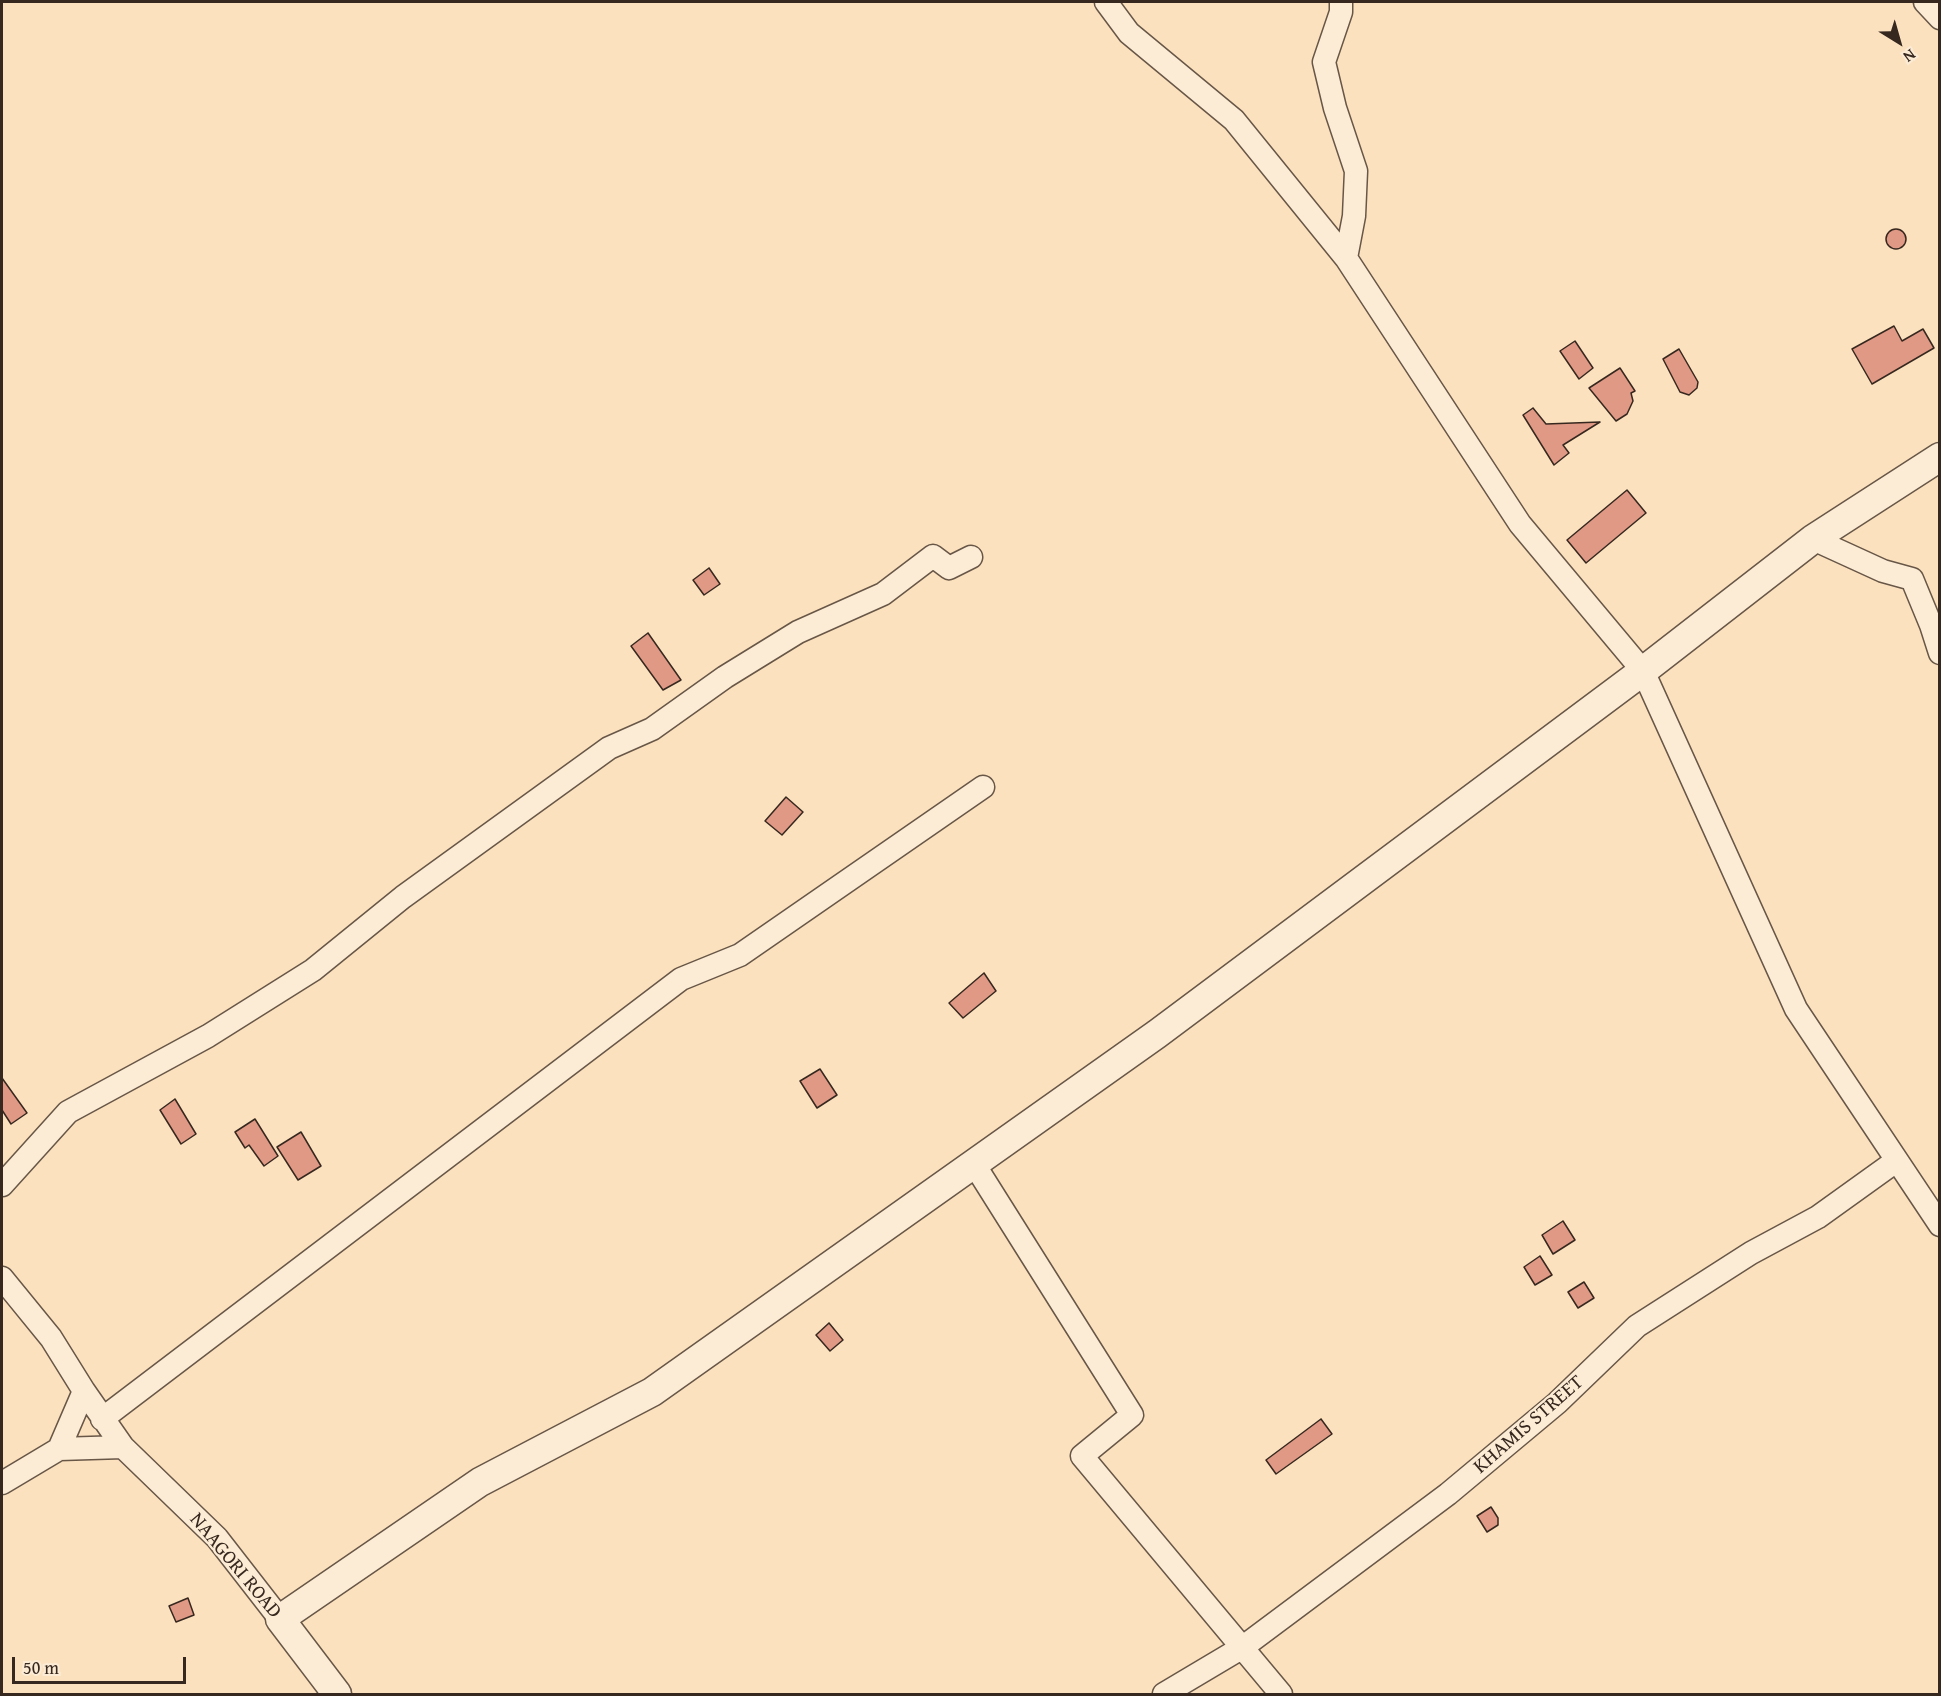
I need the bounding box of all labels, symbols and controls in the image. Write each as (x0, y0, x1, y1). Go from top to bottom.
north arrow (1869, 12, 1929, 72)
text: N (1898, 44, 1921, 69)
street label: KHAMIS STREET (1469, 1371, 1589, 1479)
street label: NAAGORI ROAD (184, 1508, 286, 1624)
scale bar (15, 1645, 189, 1683)
text: 50 m (23, 1654, 59, 1681)

